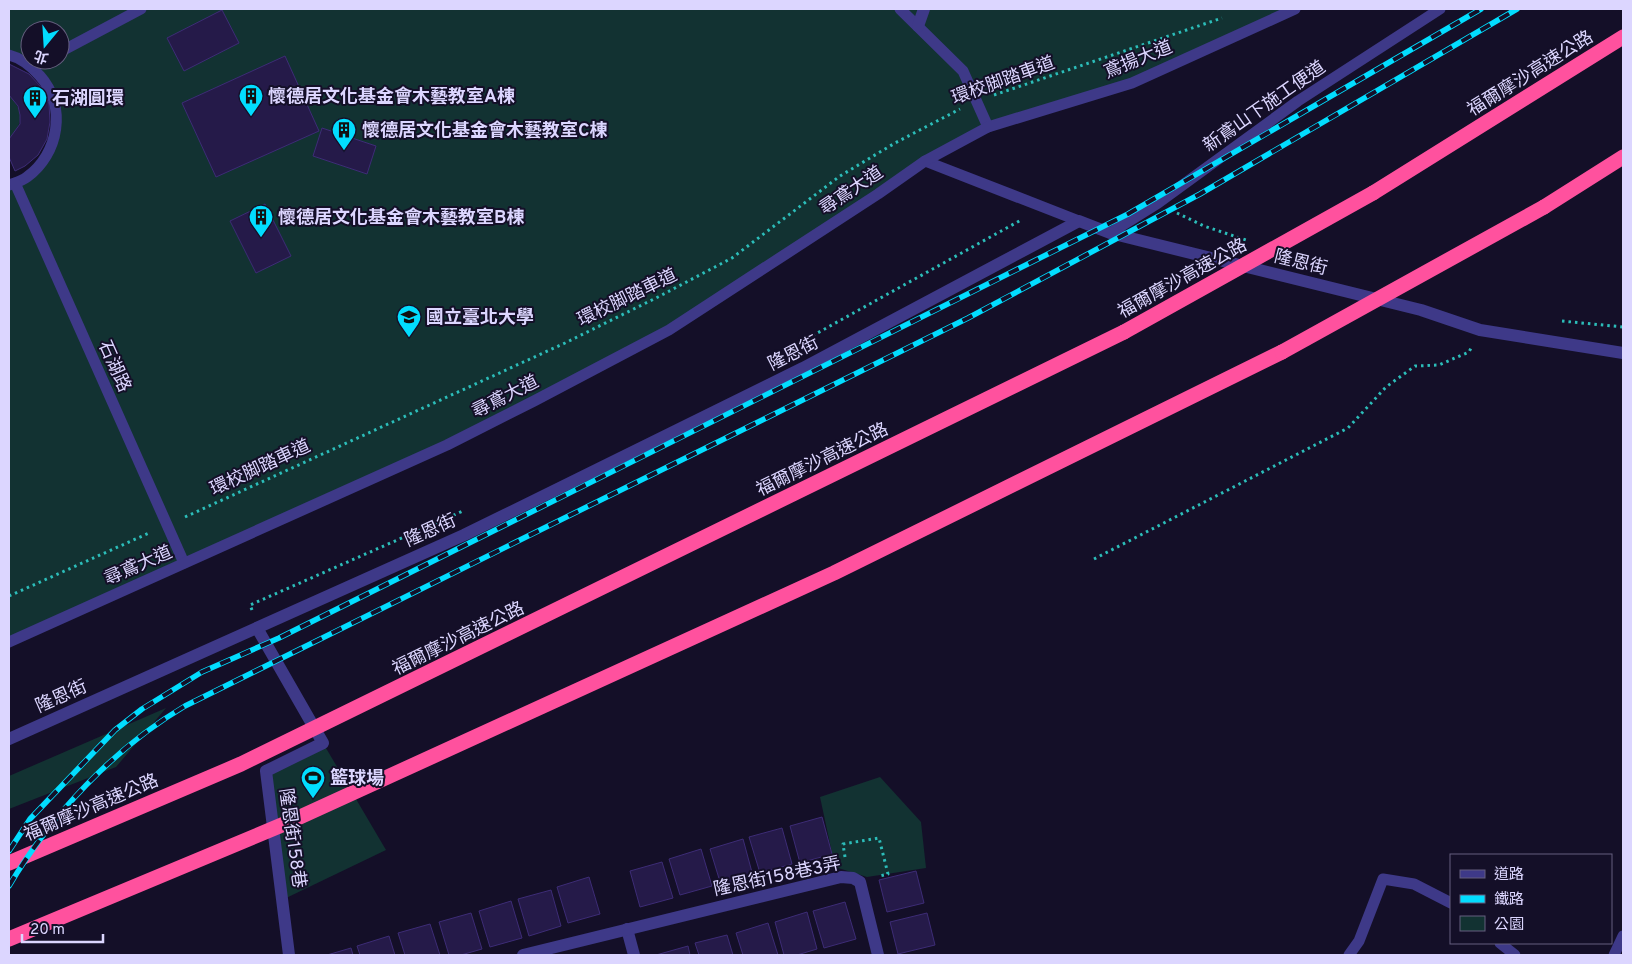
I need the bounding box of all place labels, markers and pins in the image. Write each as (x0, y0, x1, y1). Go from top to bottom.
building icon: 懷德居文化基金會木藝教室A棟 (238, 83, 264, 117)
building icon: 石湖圓環 (22, 85, 48, 119)
place label: 懷德居文化基金會木藝教室A棟 (268, 86, 515, 109)
place label: 石湖圓環 (52, 88, 124, 111)
building icon: 懷德居文化基金會木藝教室C棟 (331, 117, 357, 151)
place label: 懷德居文化基金會木藝教室C棟 (362, 120, 608, 143)
building icon: 懷德居文化基金會木藝教室B棟 (248, 204, 274, 238)
place label: 懷德居文化基金會木藝教室B棟 (278, 207, 524, 230)
school or university icon: 國立臺北大學 (396, 304, 422, 338)
place label: 國立臺北大學 (426, 307, 534, 330)
sports icon: 籃球場 (300, 765, 326, 799)
place label: 籃球場 (330, 767, 384, 791)

